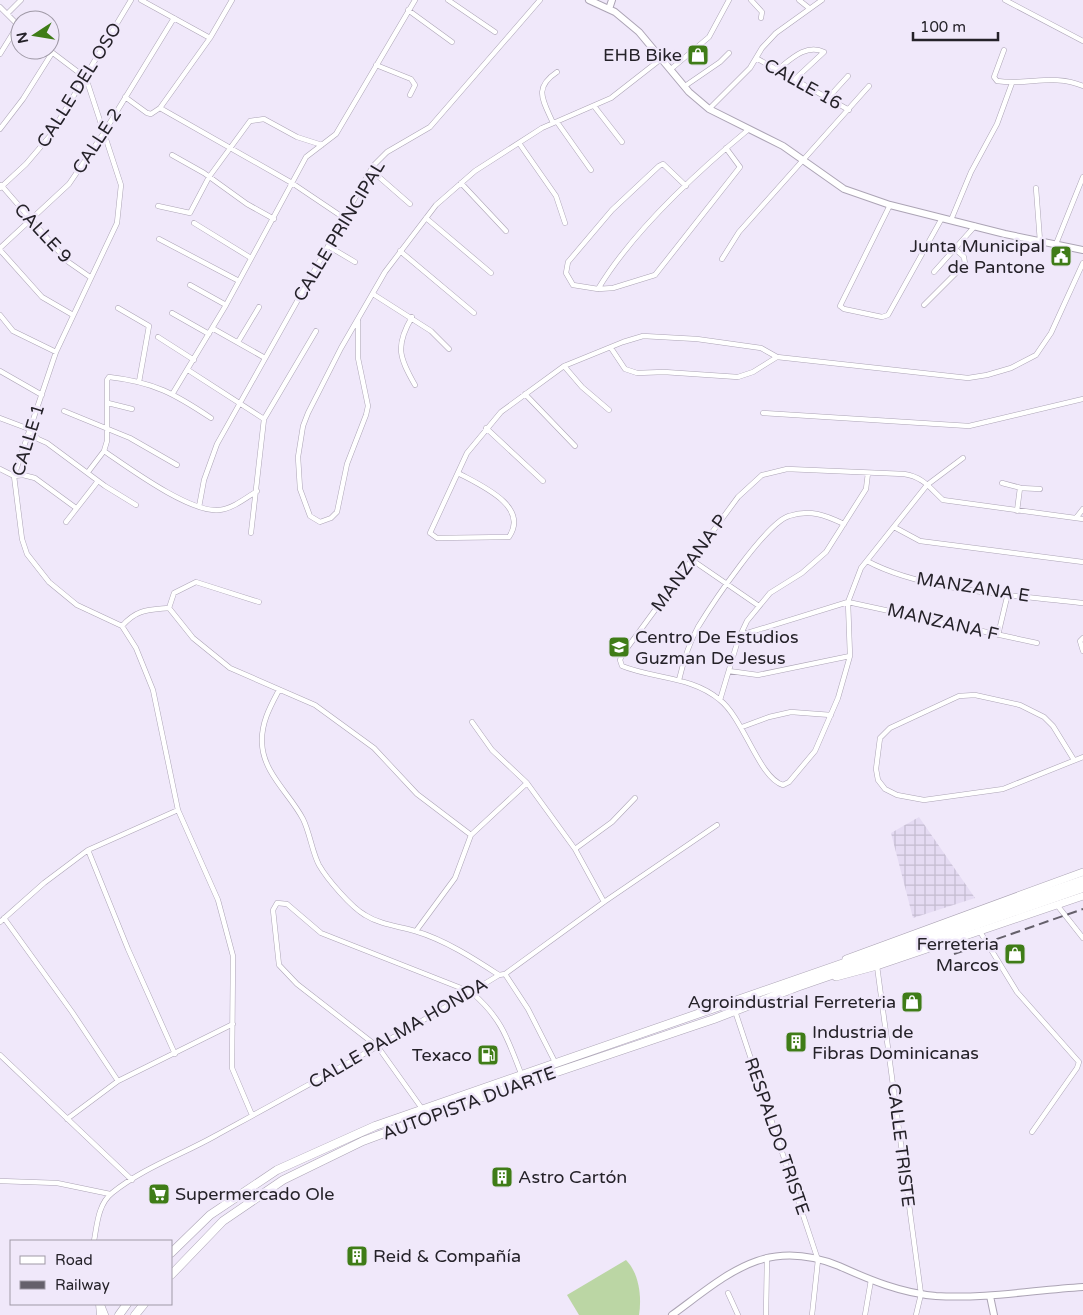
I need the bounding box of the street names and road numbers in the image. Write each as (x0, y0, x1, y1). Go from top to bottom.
street label: CALLE DEL OSO (32, 18, 126, 152)
street label: CALLE 16 (760, 54, 846, 114)
street label: CALLE 2 (68, 104, 126, 178)
street label: CALLE PRINCIPAL (288, 156, 390, 305)
street label: CALLE 9 (10, 198, 76, 268)
street label: CALLE 1 (7, 401, 49, 479)
street label: MANZANA P (646, 510, 732, 616)
street label: MANZANA E (915, 567, 1031, 607)
street label: MANZANA F (885, 598, 1001, 646)
street label: CALLE PALMA HONDA (305, 973, 491, 1093)
street label: RESPALDO TRISTE (740, 1054, 814, 1218)
street label: AUTOPISTA DUARTE (379, 1061, 559, 1145)
street label: CALLE TRISTE (882, 1082, 920, 1208)

